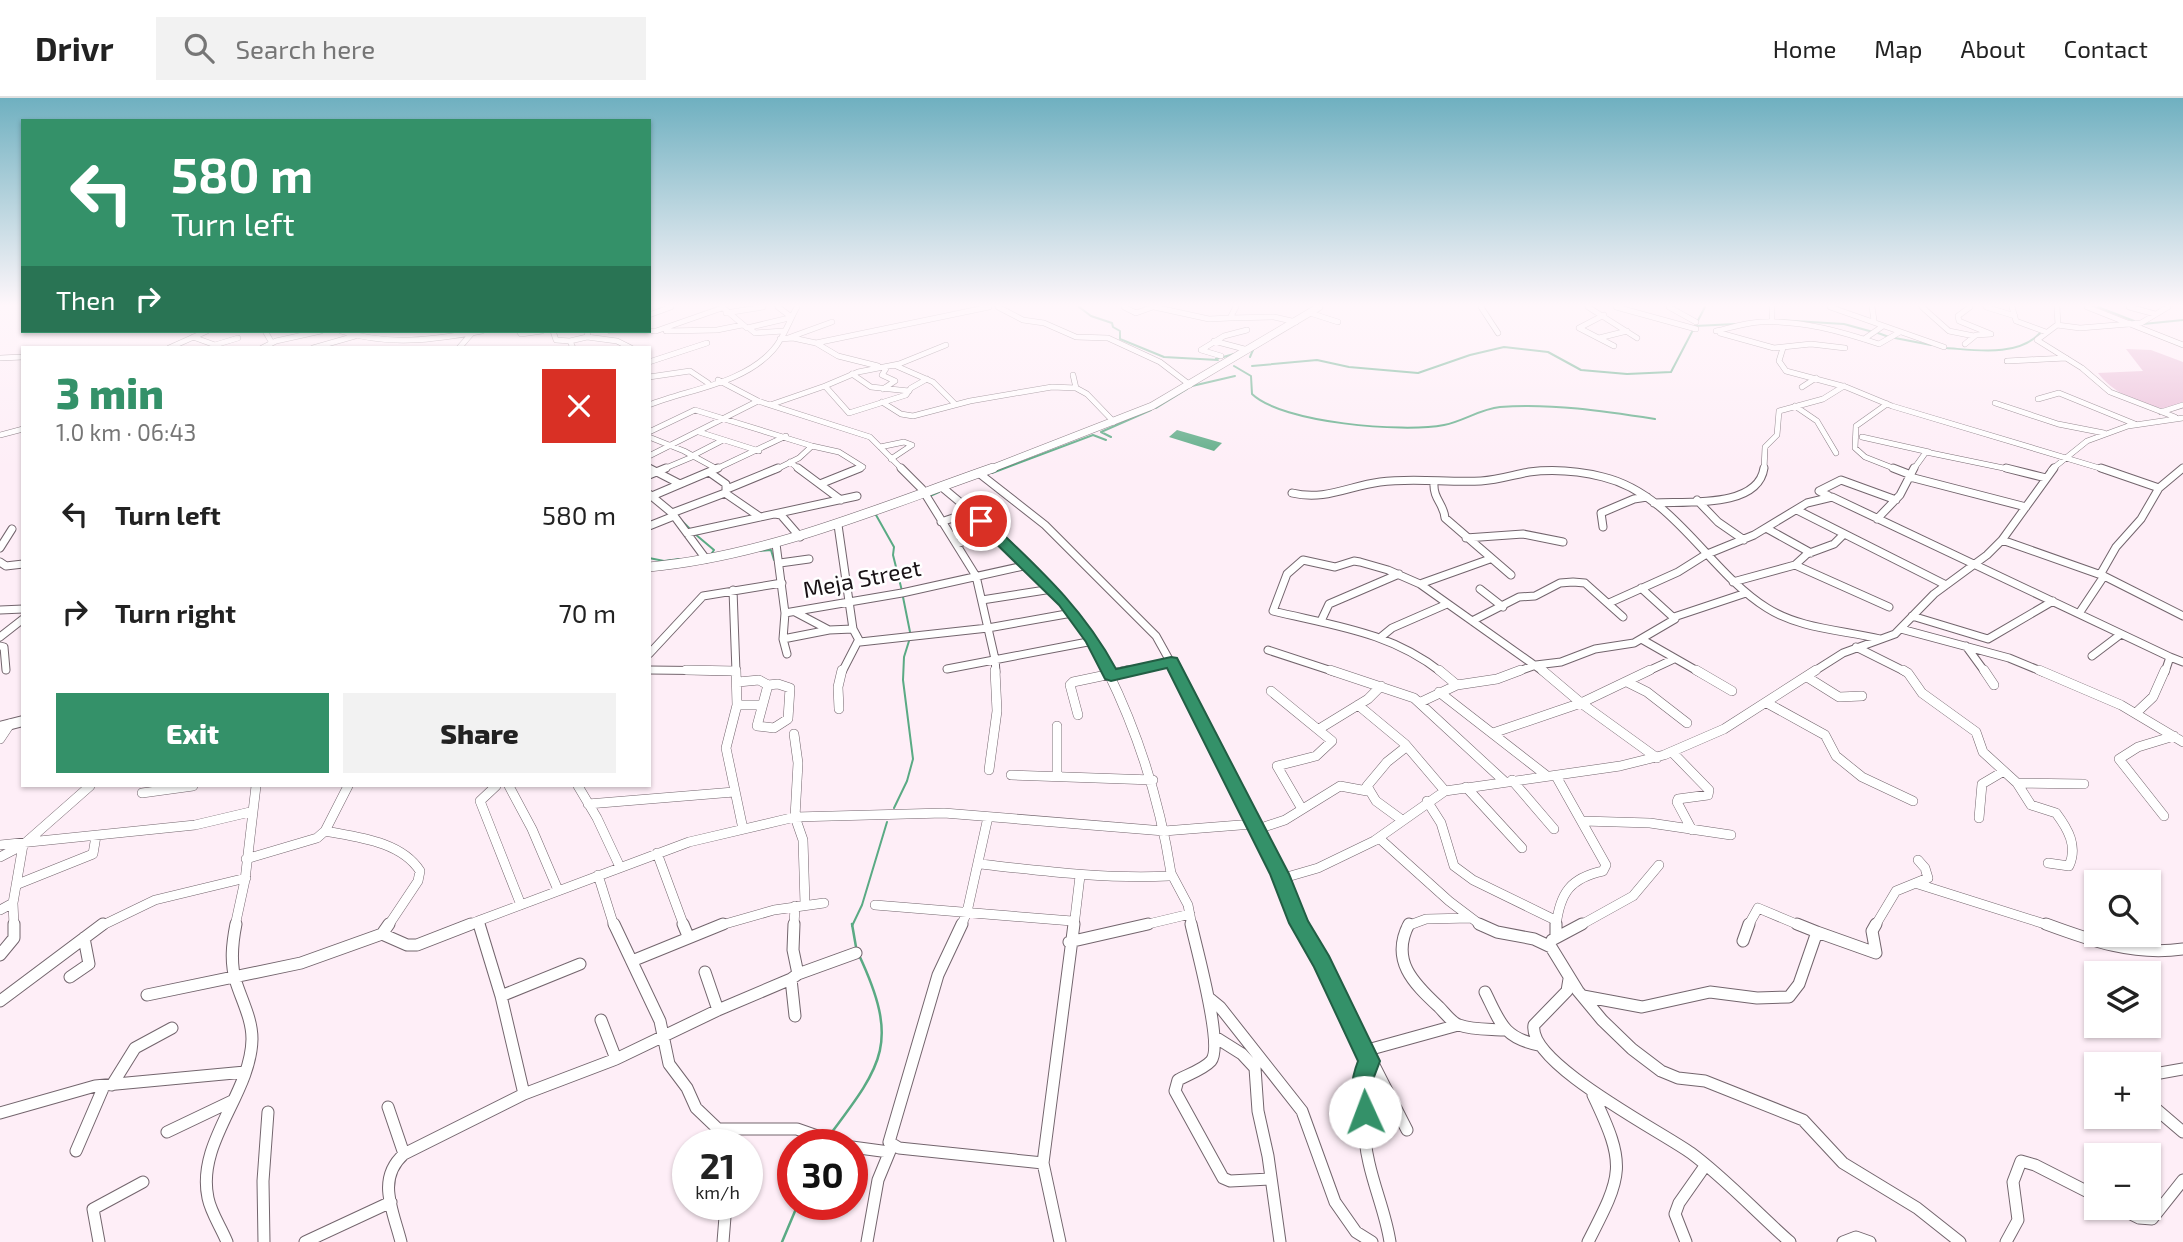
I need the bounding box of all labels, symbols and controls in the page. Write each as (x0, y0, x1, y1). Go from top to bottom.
search box (156, 17, 646, 80)
text: Drivr (35, 28, 114, 68)
icon: search (180, 29, 218, 67)
text: Search here (236, 33, 375, 64)
text: Home (1773, 34, 1836, 63)
text: Map (1874, 34, 1922, 63)
text: About (1960, 34, 2026, 63)
text: Contact (2064, 34, 2148, 63)
text: 580 m (171, 144, 313, 203)
icon: left (56, 147, 147, 238)
text: Turn left (171, 204, 295, 242)
icon: right (129, 280, 167, 318)
text: Then (56, 284, 115, 315)
text: 3 min (56, 367, 164, 417)
button: close (542, 369, 616, 443)
text: 1.0 km · 06:43 (56, 418, 196, 446)
pin (951, 491, 1011, 551)
icon: left (56, 495, 94, 533)
text: Turn left (115, 499, 221, 530)
text: 580 m (542, 499, 616, 530)
icon: arrive (962, 502, 1000, 540)
street label: Meja Street (800, 553, 924, 603)
icon: right (56, 593, 94, 631)
text: Turn right (115, 597, 236, 628)
text: 70 m (558, 597, 616, 628)
button: Exit (56, 693, 329, 773)
button: Share (343, 693, 616, 773)
map controls (2084, 870, 2161, 1220)
button: search (2084, 870, 2161, 947)
button: layers (2084, 961, 2161, 1038)
button: + (2084, 1052, 2161, 1129)
position arrow (1328, 1075, 1402, 1149)
speed limit sign: 30 (777, 1129, 868, 1220)
button: − (2084, 1143, 2161, 1220)
text: 21 (700, 1144, 735, 1186)
text: km/h (695, 1181, 740, 1203)

